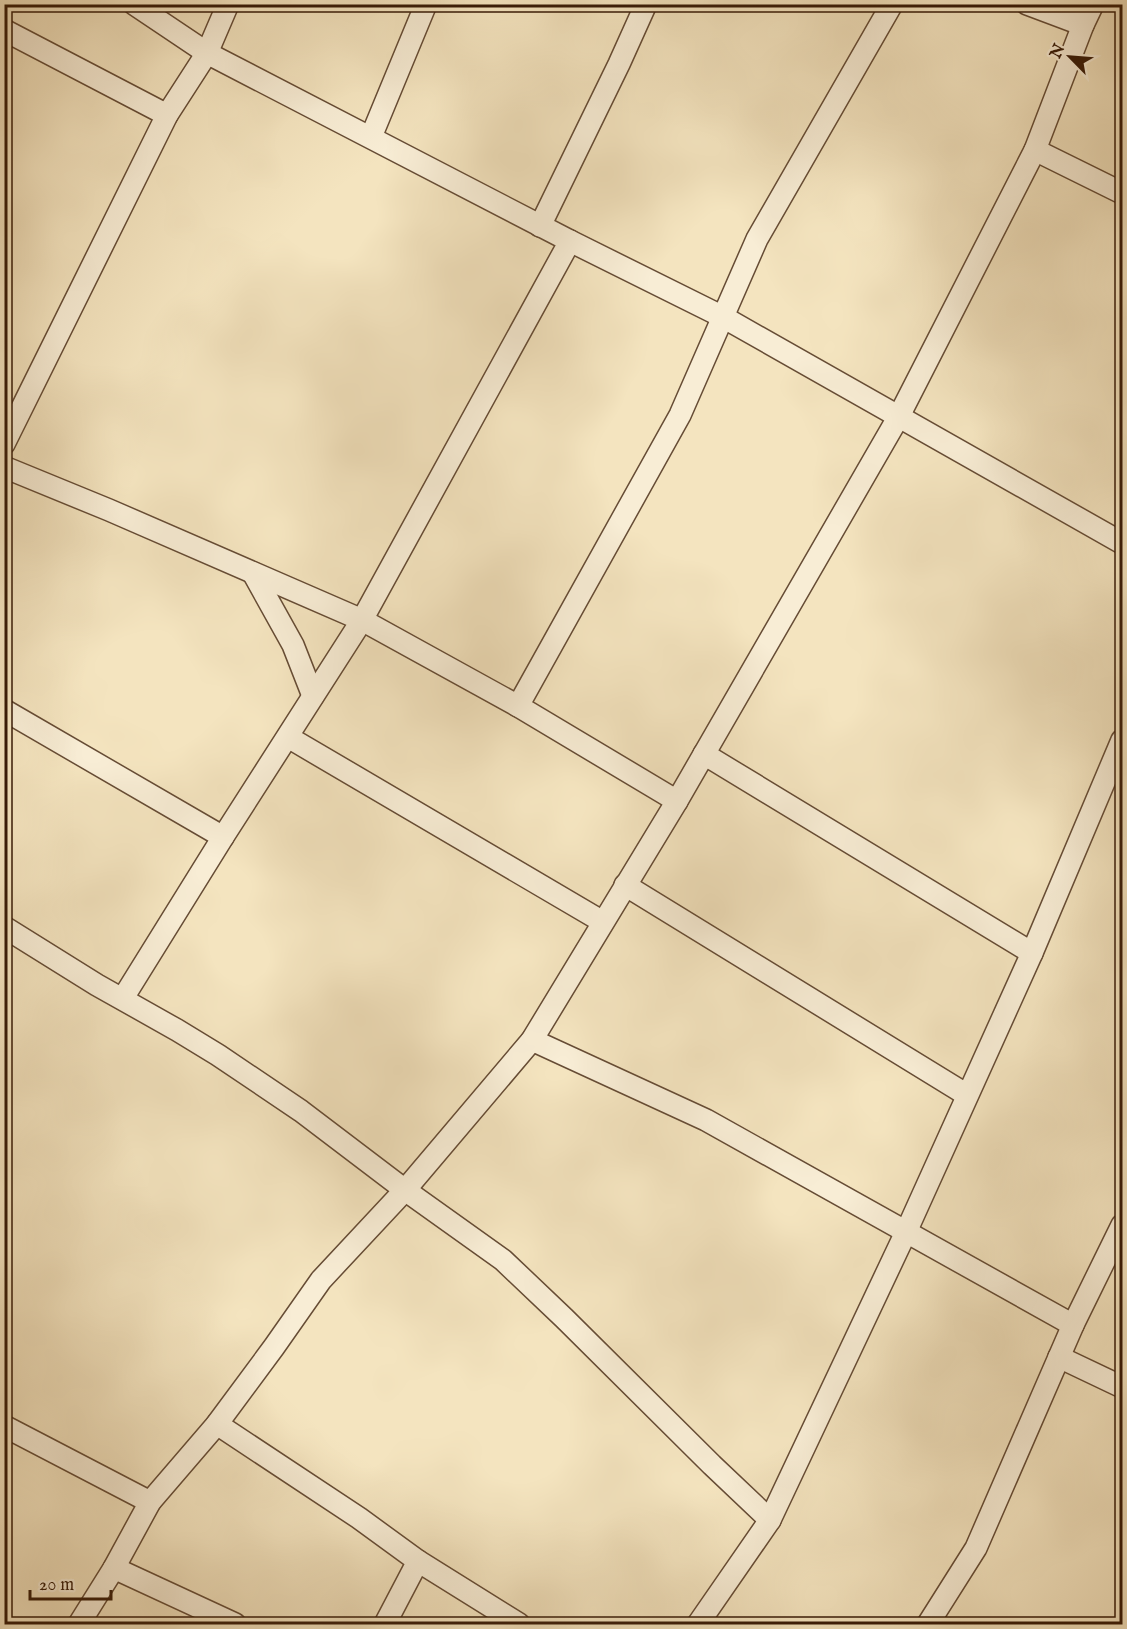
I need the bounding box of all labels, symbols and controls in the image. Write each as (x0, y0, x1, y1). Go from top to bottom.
north arrow (1040, 27, 1100, 87)
text: N (1046, 41, 1070, 63)
scale bar (30, 1563, 111, 1601)
text: 20 m (39, 1574, 74, 1597)

